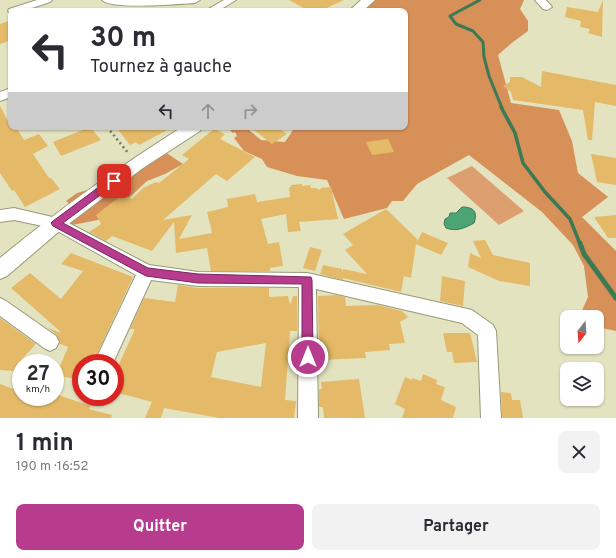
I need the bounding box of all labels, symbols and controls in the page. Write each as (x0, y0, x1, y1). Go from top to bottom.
text: 30 m (90, 21, 156, 57)
icon: left (24, 24, 76, 76)
text: Tournez à gauche (90, 56, 232, 79)
icon: left (155, 100, 177, 122)
icon: ahead (197, 100, 219, 122)
icon: right (239, 100, 261, 122)
pin (97, 164, 131, 198)
icon: arrive (103, 170, 125, 192)
north arrow (560, 310, 604, 354)
map controls (560, 310, 604, 406)
position arrow (287, 336, 329, 378)
speed limit sign: 30 (72, 354, 124, 406)
text: 27 (27, 362, 49, 388)
button: layers (560, 362, 604, 406)
text: km/h (26, 383, 50, 396)
text: 1 min (16, 429, 74, 459)
button: close (558, 431, 600, 473)
text: 190 m · 16:52 (16, 459, 89, 475)
button: Quitter (16, 504, 304, 550)
button: Partager (312, 504, 600, 550)

